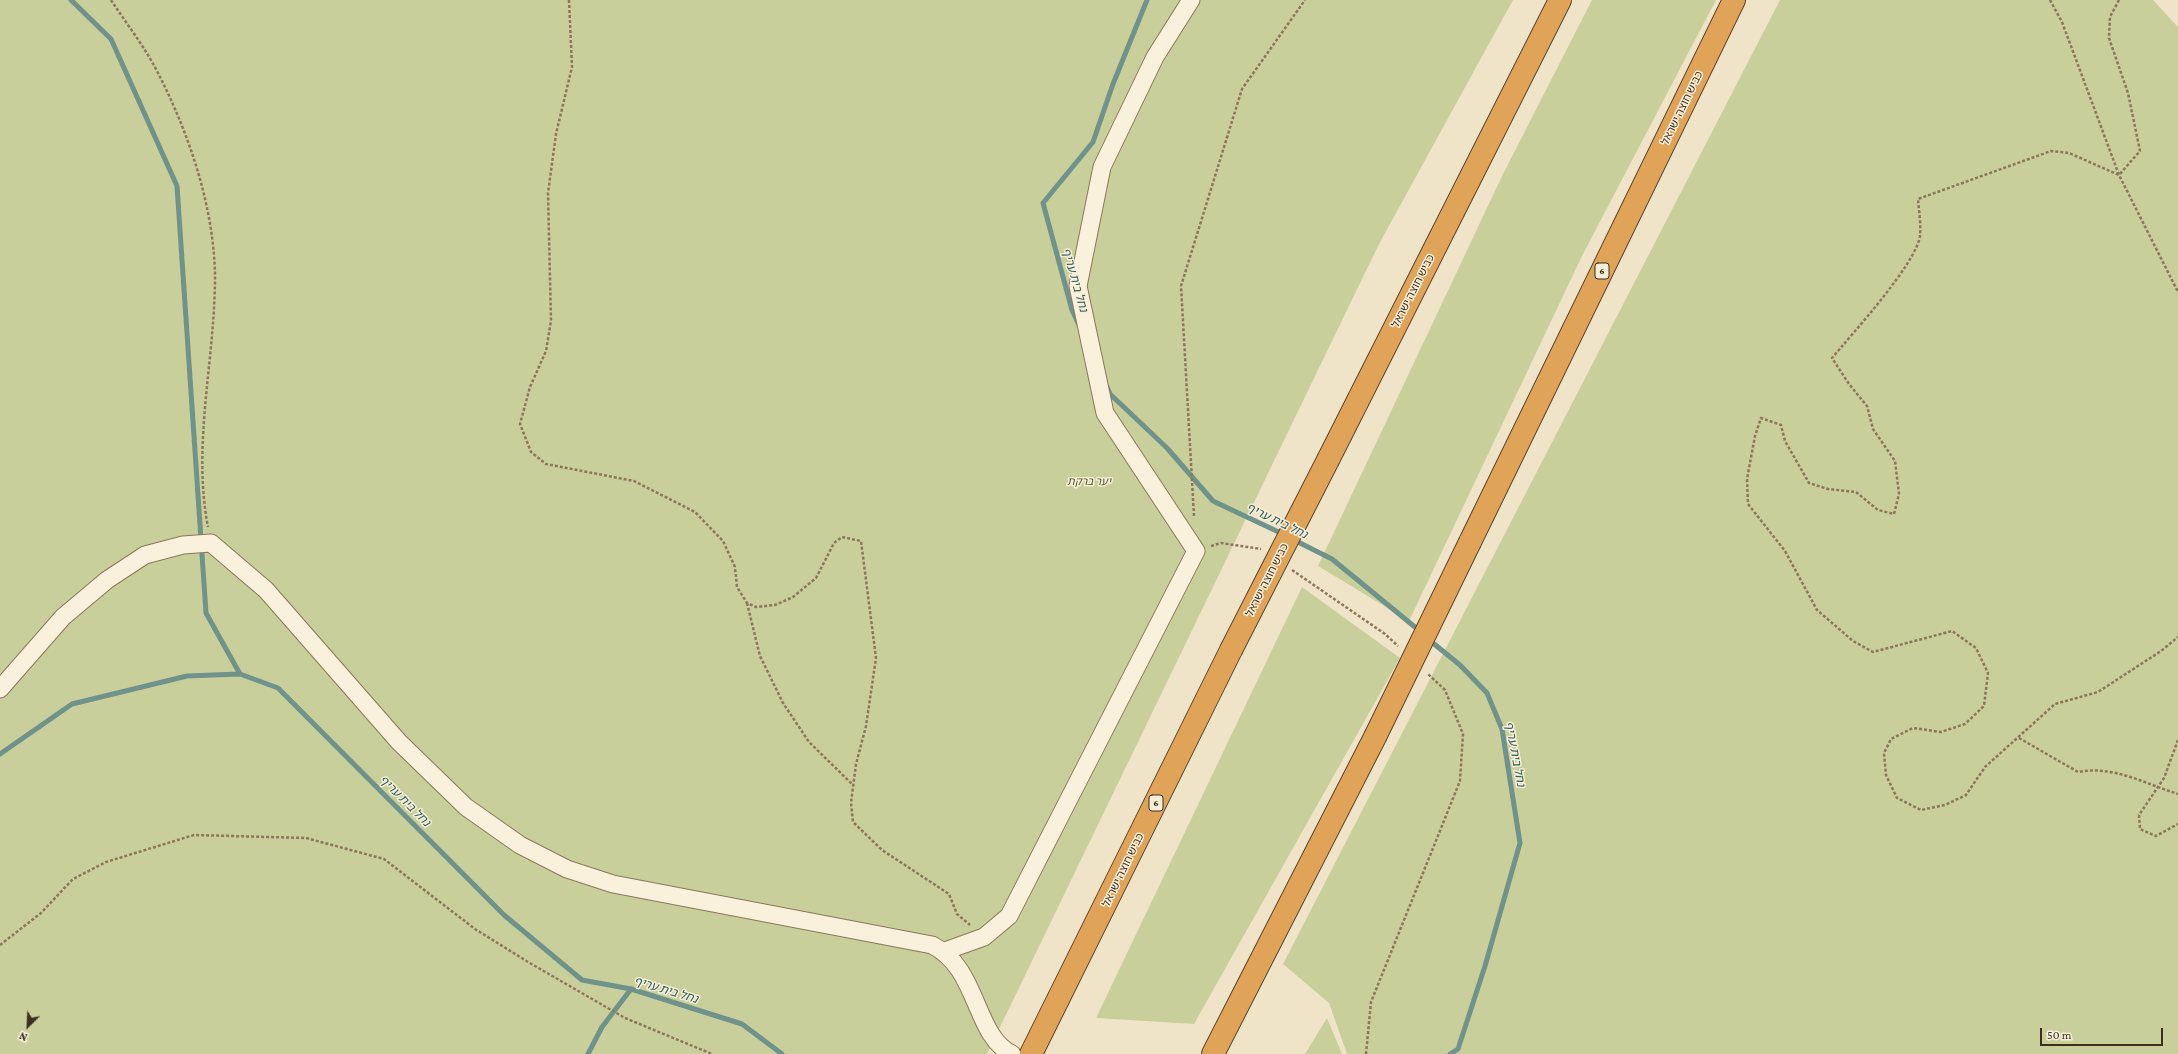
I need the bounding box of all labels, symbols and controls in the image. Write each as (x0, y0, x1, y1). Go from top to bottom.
street label: כביש חוצה ישראל (1658, 69, 1706, 147)
water label: נחל בית עריף (1059, 246, 1091, 314)
street label: כביש חוצה ישראל (1389, 252, 1437, 330)
road number: 6 (1595, 263, 1609, 279)
park label: יער ברקת (1067, 475, 1111, 489)
water label: נחל בית עריף (1244, 500, 1310, 542)
street label: כביש חוצה ישראל (1243, 541, 1291, 619)
water label: נחל בית עריף (1502, 720, 1528, 788)
water label: נחל בית עריף (377, 773, 433, 829)
road number: 6 (1149, 795, 1163, 811)
street label: כביש חוצה ישראל (1099, 831, 1147, 909)
water label: נחל בית עריף (632, 973, 700, 1007)
north arrow (8, 1006, 48, 1046)
scale bar (2042, 1020, 2165, 1046)
text: 50 m (2047, 1028, 2071, 1042)
text: N (17, 1030, 29, 1044)

